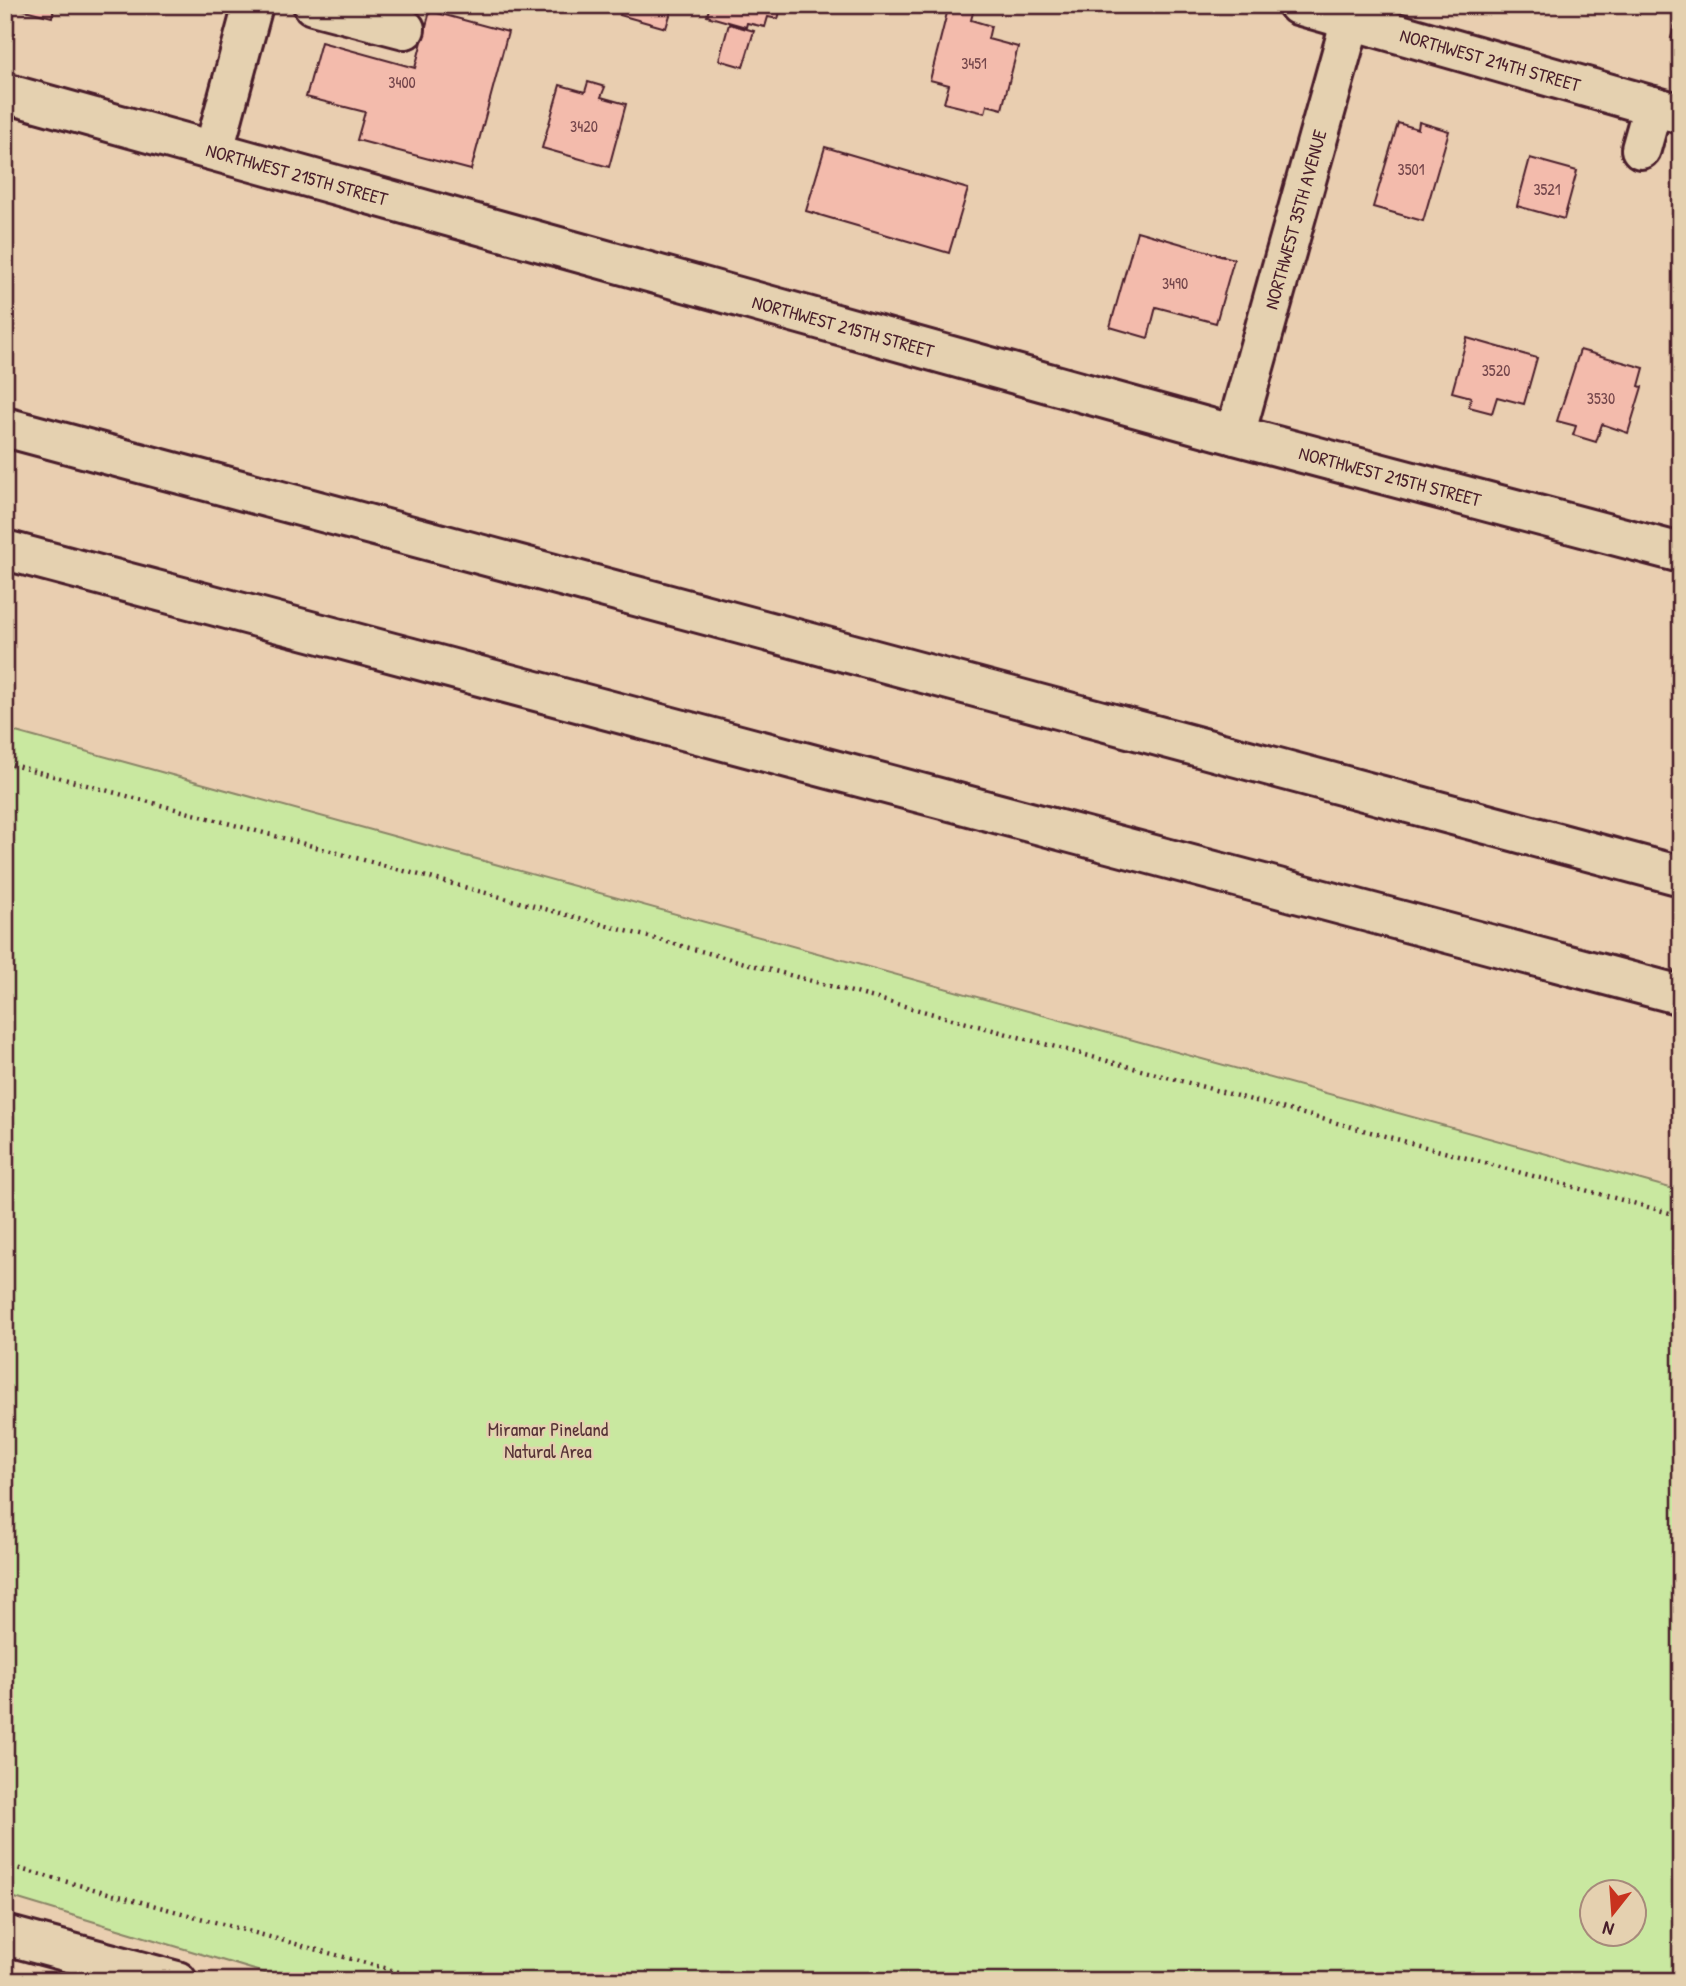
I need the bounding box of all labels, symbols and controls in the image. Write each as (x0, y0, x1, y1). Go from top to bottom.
street label: NORTHWEST 214TH STREET (1397, 22, 1585, 98)
house number: 3451 (961, 52, 987, 74)
house number: 3400 (388, 71, 416, 93)
house number: 3420 (570, 115, 598, 137)
street label: NORTHWEST 35TH AVENUE (1258, 126, 1333, 312)
street label: NORTHWEST 215TH STREET (203, 137, 392, 212)
house number: 3501 (1398, 158, 1425, 180)
house number: 3521 (1533, 178, 1561, 200)
house number: 3490 (1162, 272, 1188, 294)
street label: NORTHWEST 215TH STREET (749, 288, 938, 364)
house number: 3520 (1482, 359, 1510, 381)
house number: 3530 (1587, 387, 1615, 409)
street label: NORTHWEST 215TH STREET (1296, 439, 1485, 513)
park label: Miramar Pineland Natural Area (488, 1416, 609, 1464)
north arrow (1578, 1878, 1648, 1948)
text: N (1599, 1915, 1617, 1943)

